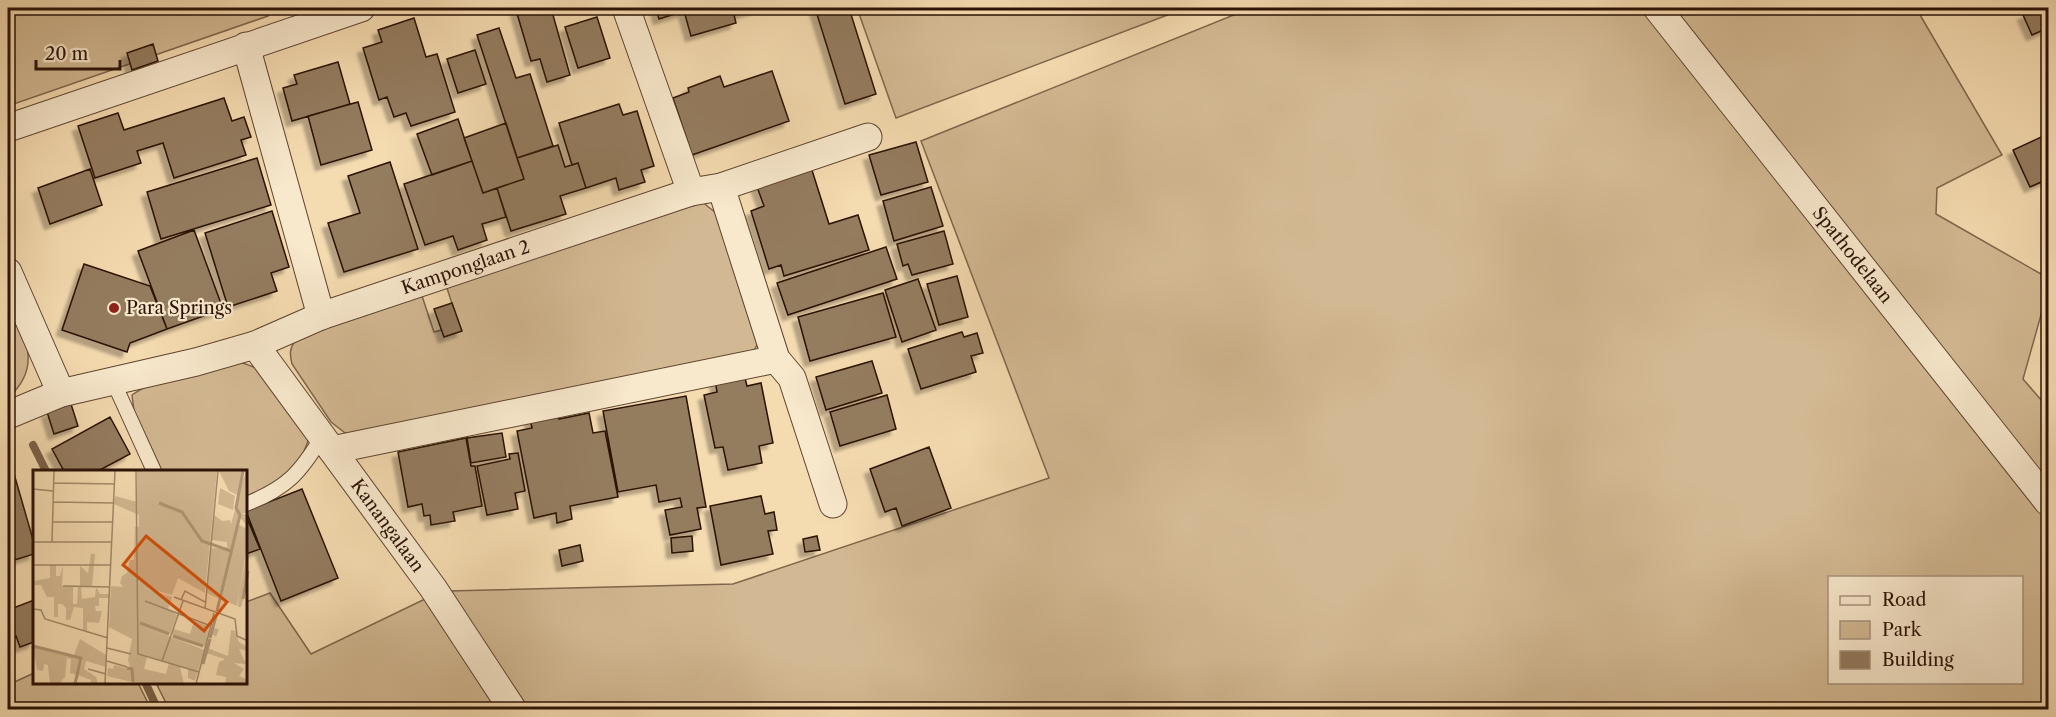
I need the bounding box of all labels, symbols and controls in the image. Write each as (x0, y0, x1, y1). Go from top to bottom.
scale bar (36, 33, 120, 71)
text: 20 m (45, 43, 89, 65)
street label: Spathodelaan (1808, 202, 1897, 308)
street label: Kamponglaan 2 (399, 236, 533, 299)
place label: Para Springs (126, 297, 232, 319)
marker: Para Springs (107, 301, 121, 315)
inset map (33, 470, 248, 684)
street label: Kanangalaan (346, 475, 429, 577)
legend (1828, 576, 2023, 684)
text: Road (1882, 589, 1927, 611)
text: Park (1882, 619, 1923, 641)
text: Building (1882, 649, 1954, 671)

